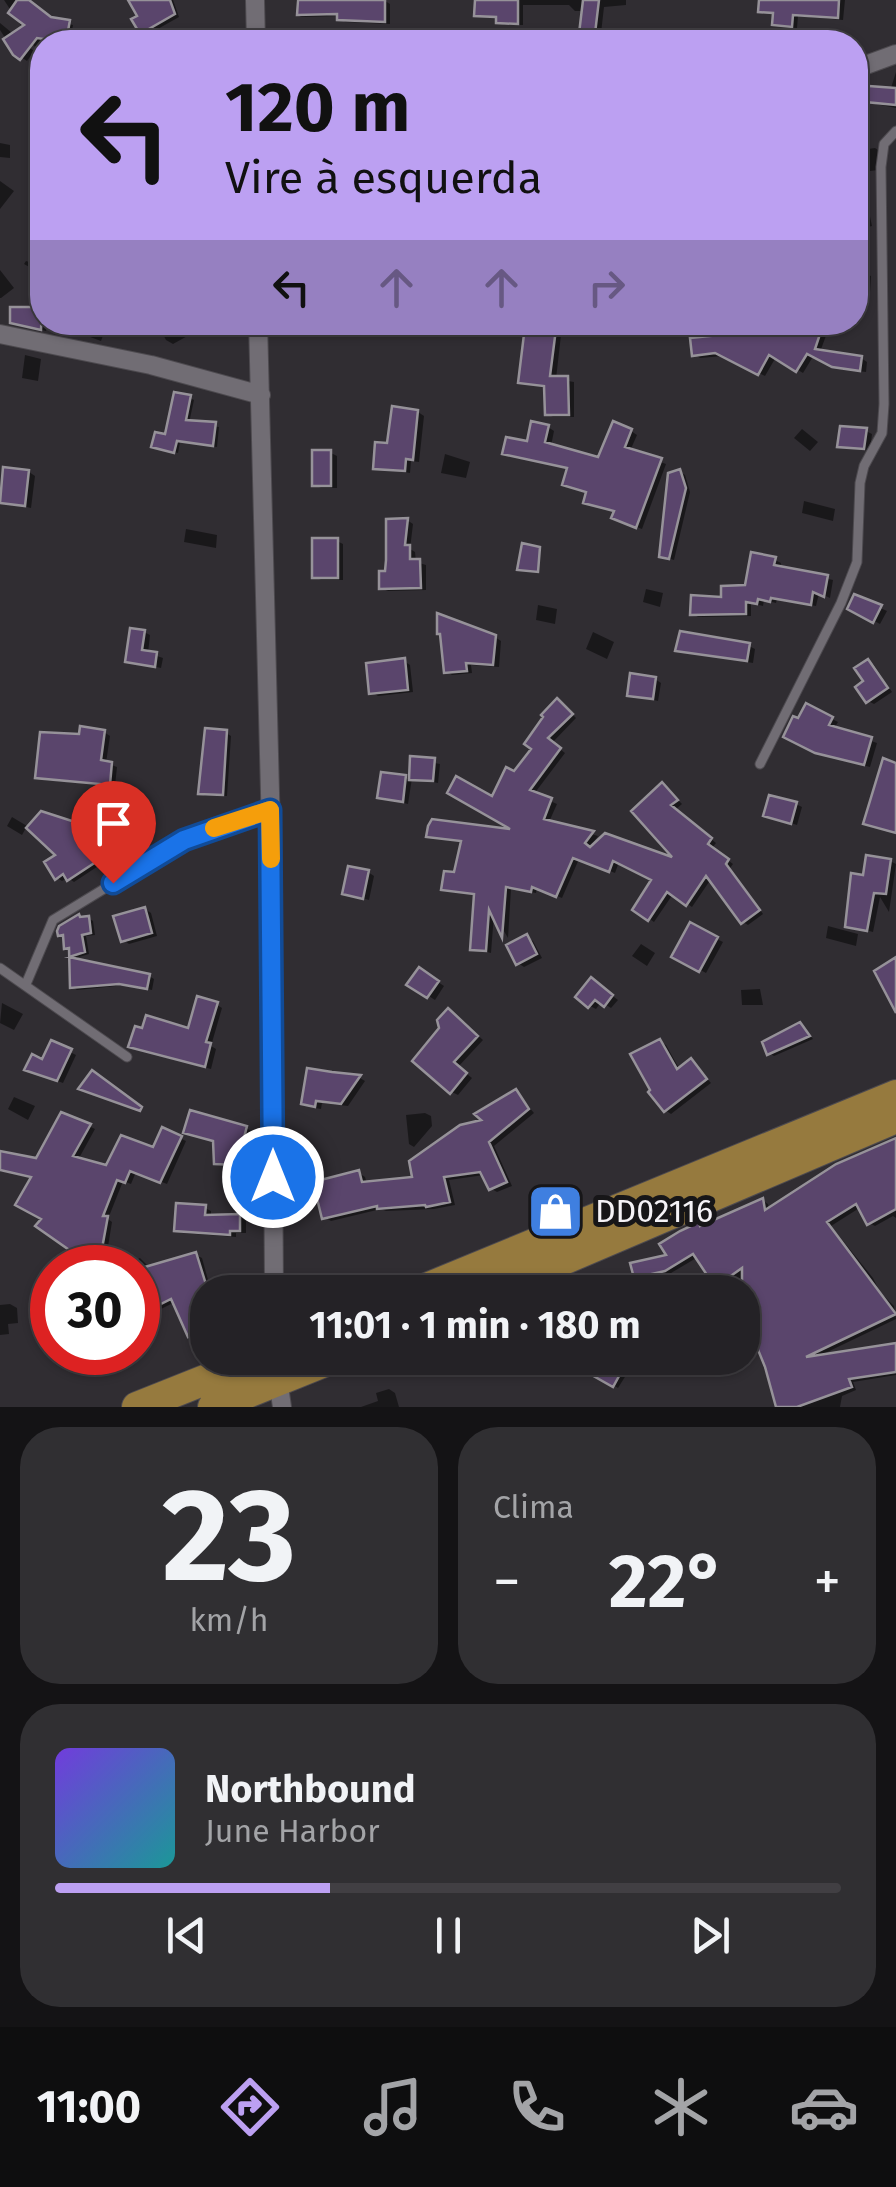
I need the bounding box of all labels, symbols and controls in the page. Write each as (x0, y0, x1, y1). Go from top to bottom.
text: 120 m (225, 66, 410, 150)
icon: left (60, 70, 190, 200)
text: Vire à esquerda (225, 151, 542, 205)
icon: left (264, 260, 319, 315)
icon: ahead (369, 260, 424, 315)
icon: ahead (474, 260, 529, 315)
icon: right (579, 260, 634, 315)
pin (71, 781, 156, 884)
icon: arrive (86, 796, 141, 851)
position arrow (221, 1125, 325, 1229)
shop icon: DD02116 (526, 1181, 586, 1241)
place label: DD02116 (595, 1192, 713, 1230)
speed limit sign: 30 (30, 1245, 160, 1375)
text: 11:01 · 1 min · 180 m (309, 1302, 641, 1348)
text: 23 (162, 1458, 296, 1614)
text: Clima (493, 1488, 574, 1526)
text: 22° (609, 1537, 725, 1627)
text: − (493, 1549, 521, 1615)
text: + (814, 1549, 841, 1615)
text: km/h (189, 1601, 269, 1639)
text: Northbound (205, 1766, 416, 1812)
text: June Harbor (205, 1812, 380, 1850)
icon: previous (159, 1908, 214, 1963)
icon: pause (421, 1908, 476, 1963)
icon: next (683, 1908, 738, 1963)
icon: directions (215, 2072, 285, 2142)
icon: music (358, 2072, 428, 2142)
icon: phone (502, 2072, 572, 2142)
icon: climate (646, 2072, 716, 2142)
icon: car (789, 2072, 859, 2142)
text: 11:00 (37, 2080, 141, 2134)

